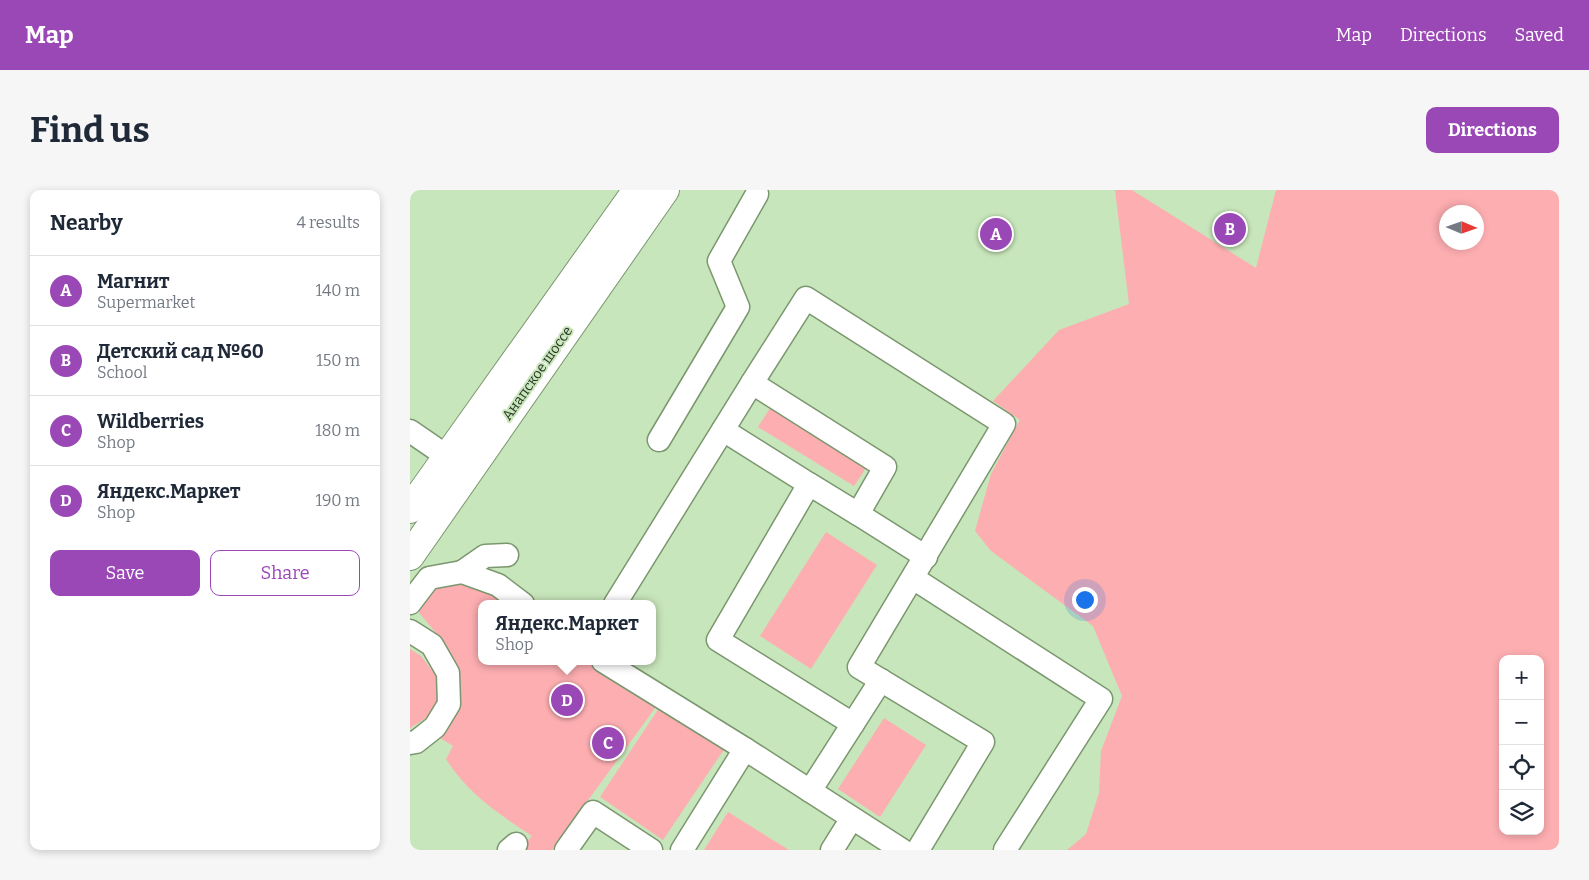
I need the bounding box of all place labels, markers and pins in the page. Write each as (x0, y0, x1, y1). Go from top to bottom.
pin: B (1214, 210, 1246, 248)
pin: A (980, 215, 1012, 253)
pin: D (551, 681, 583, 719)
pin: C (592, 724, 624, 762)

